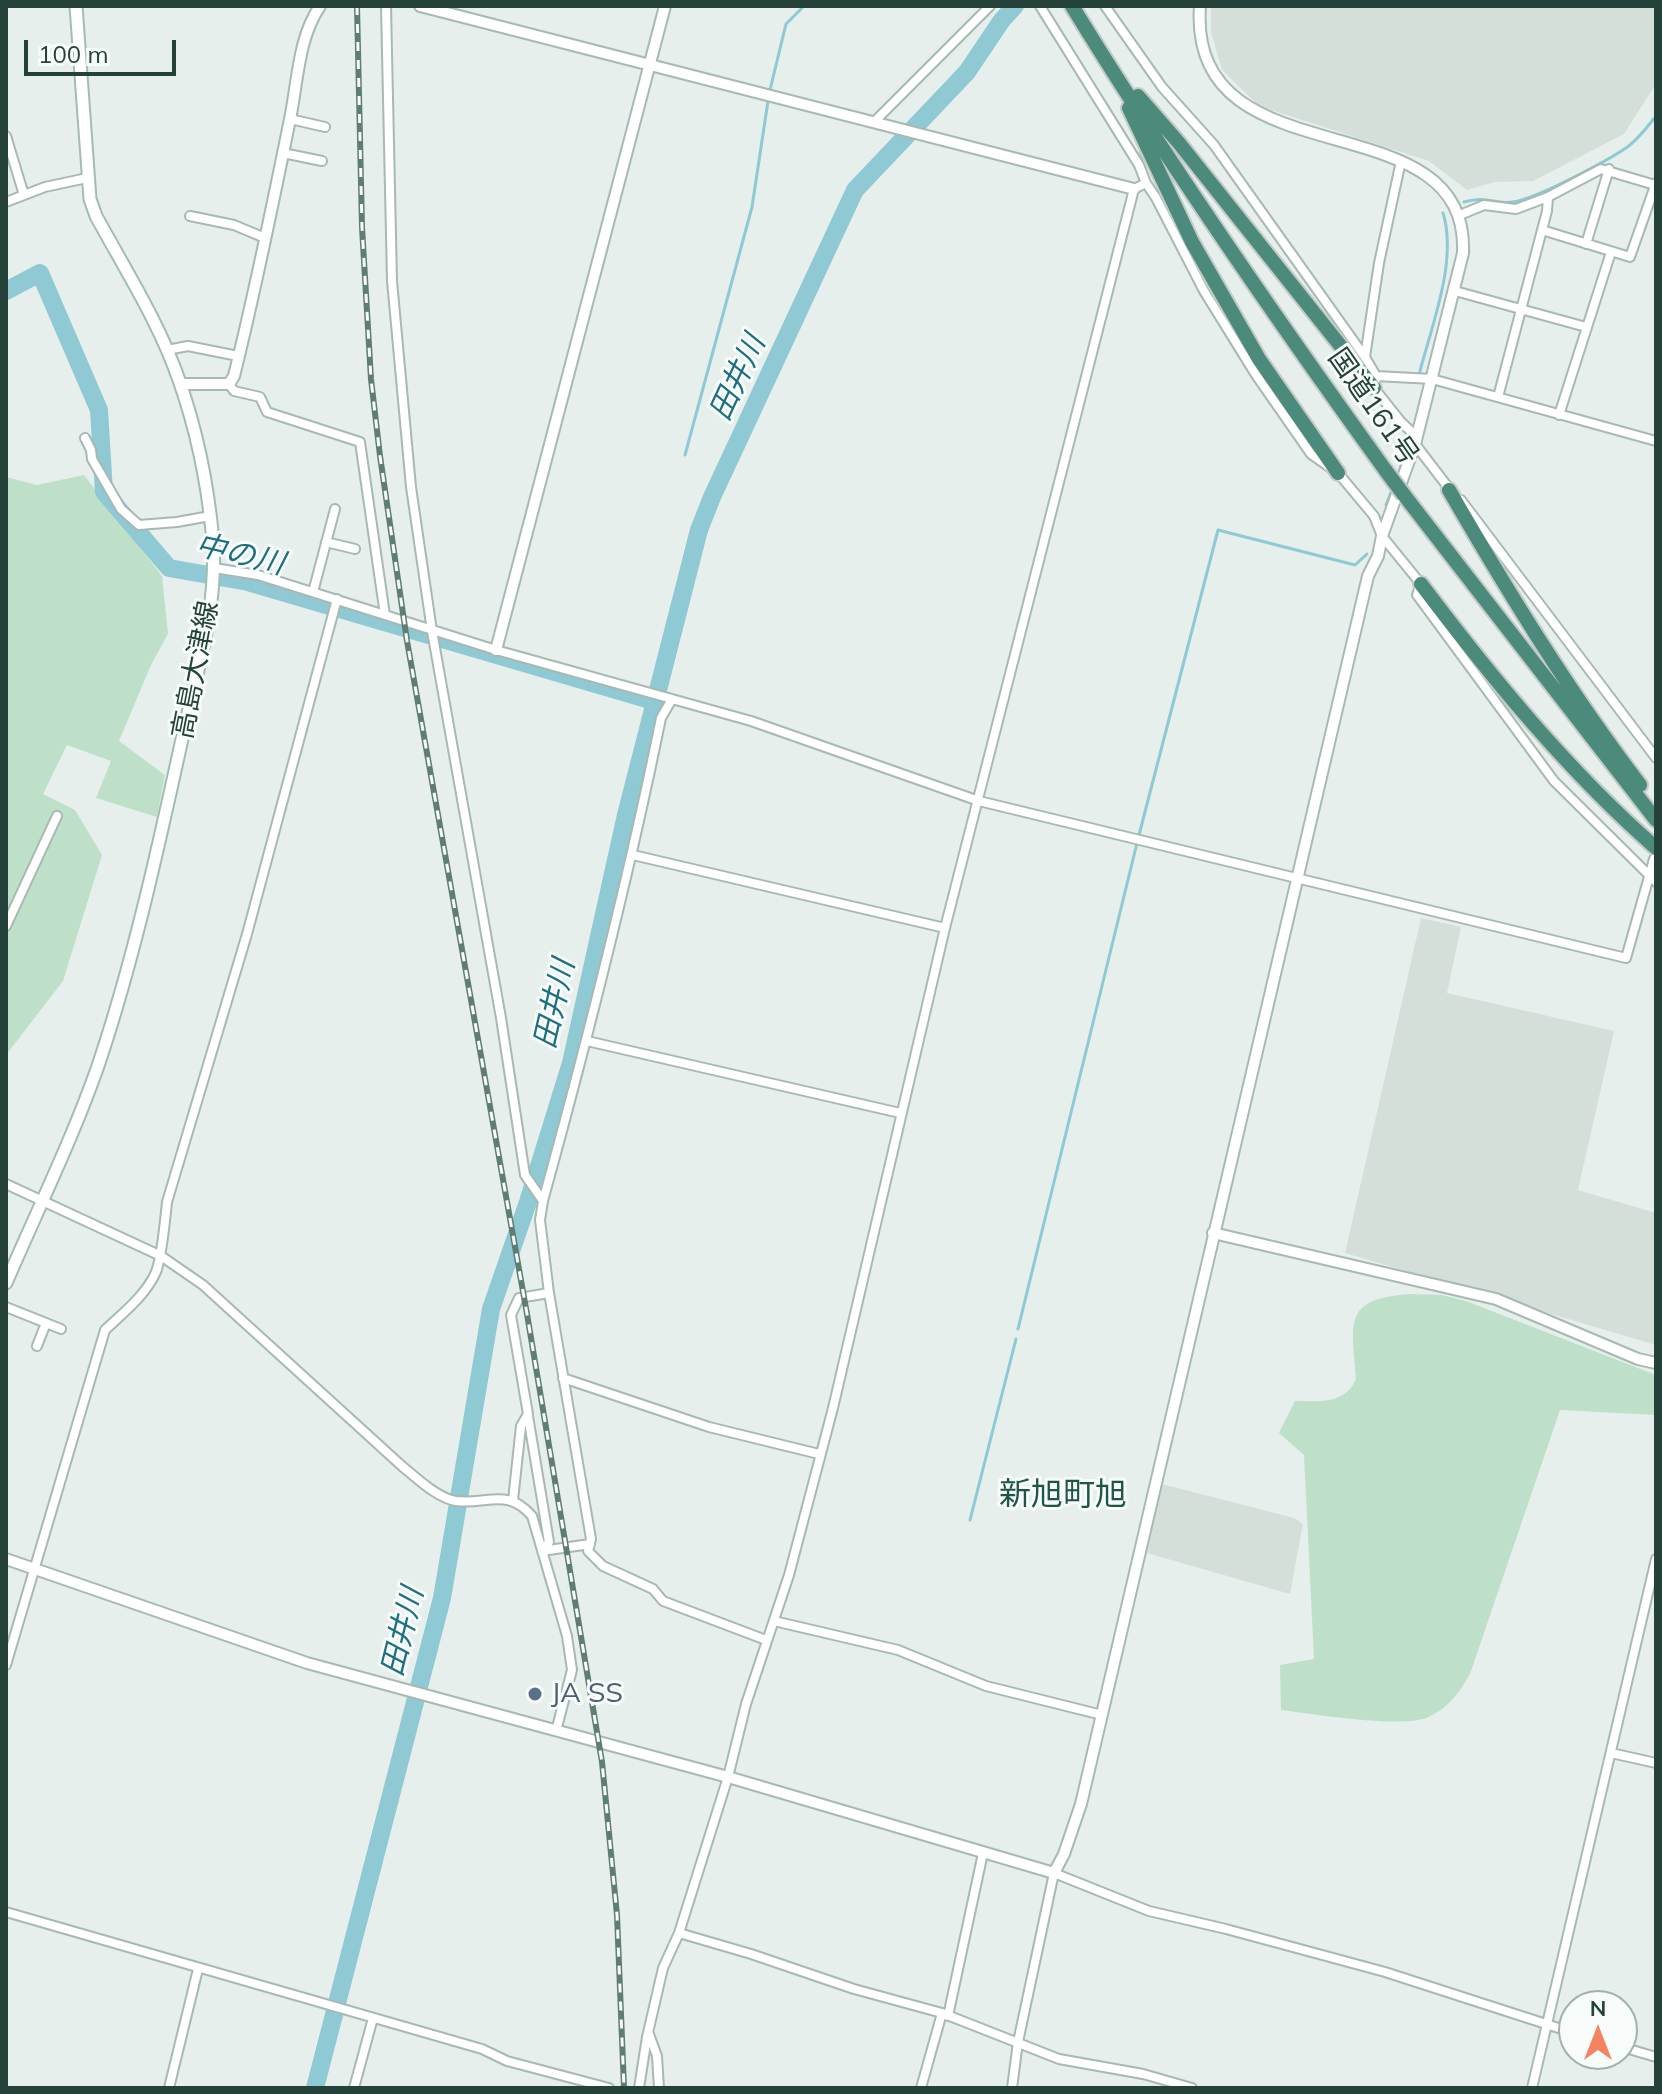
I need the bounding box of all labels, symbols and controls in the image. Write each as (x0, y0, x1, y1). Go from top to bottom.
scale bar (28, 24, 180, 74)
text: 100 m (38, 39, 109, 69)
water label: 田井川 (703, 330, 773, 426)
street label: 国道161号 (1321, 342, 1425, 472)
water label: 中の川 (192, 527, 288, 583)
street label: 高島大津線 (166, 598, 226, 742)
water label: 田井川 (527, 956, 583, 1052)
district label: 新旭町旭 (999, 1476, 1127, 1514)
water label: 田井川 (375, 1584, 431, 1680)
place label: JA SS (551, 1677, 623, 1711)
marker: JA SS (526, 1685, 544, 1703)
north arrow (1558, 1990, 1638, 2070)
text: N (1590, 1994, 1606, 2022)

